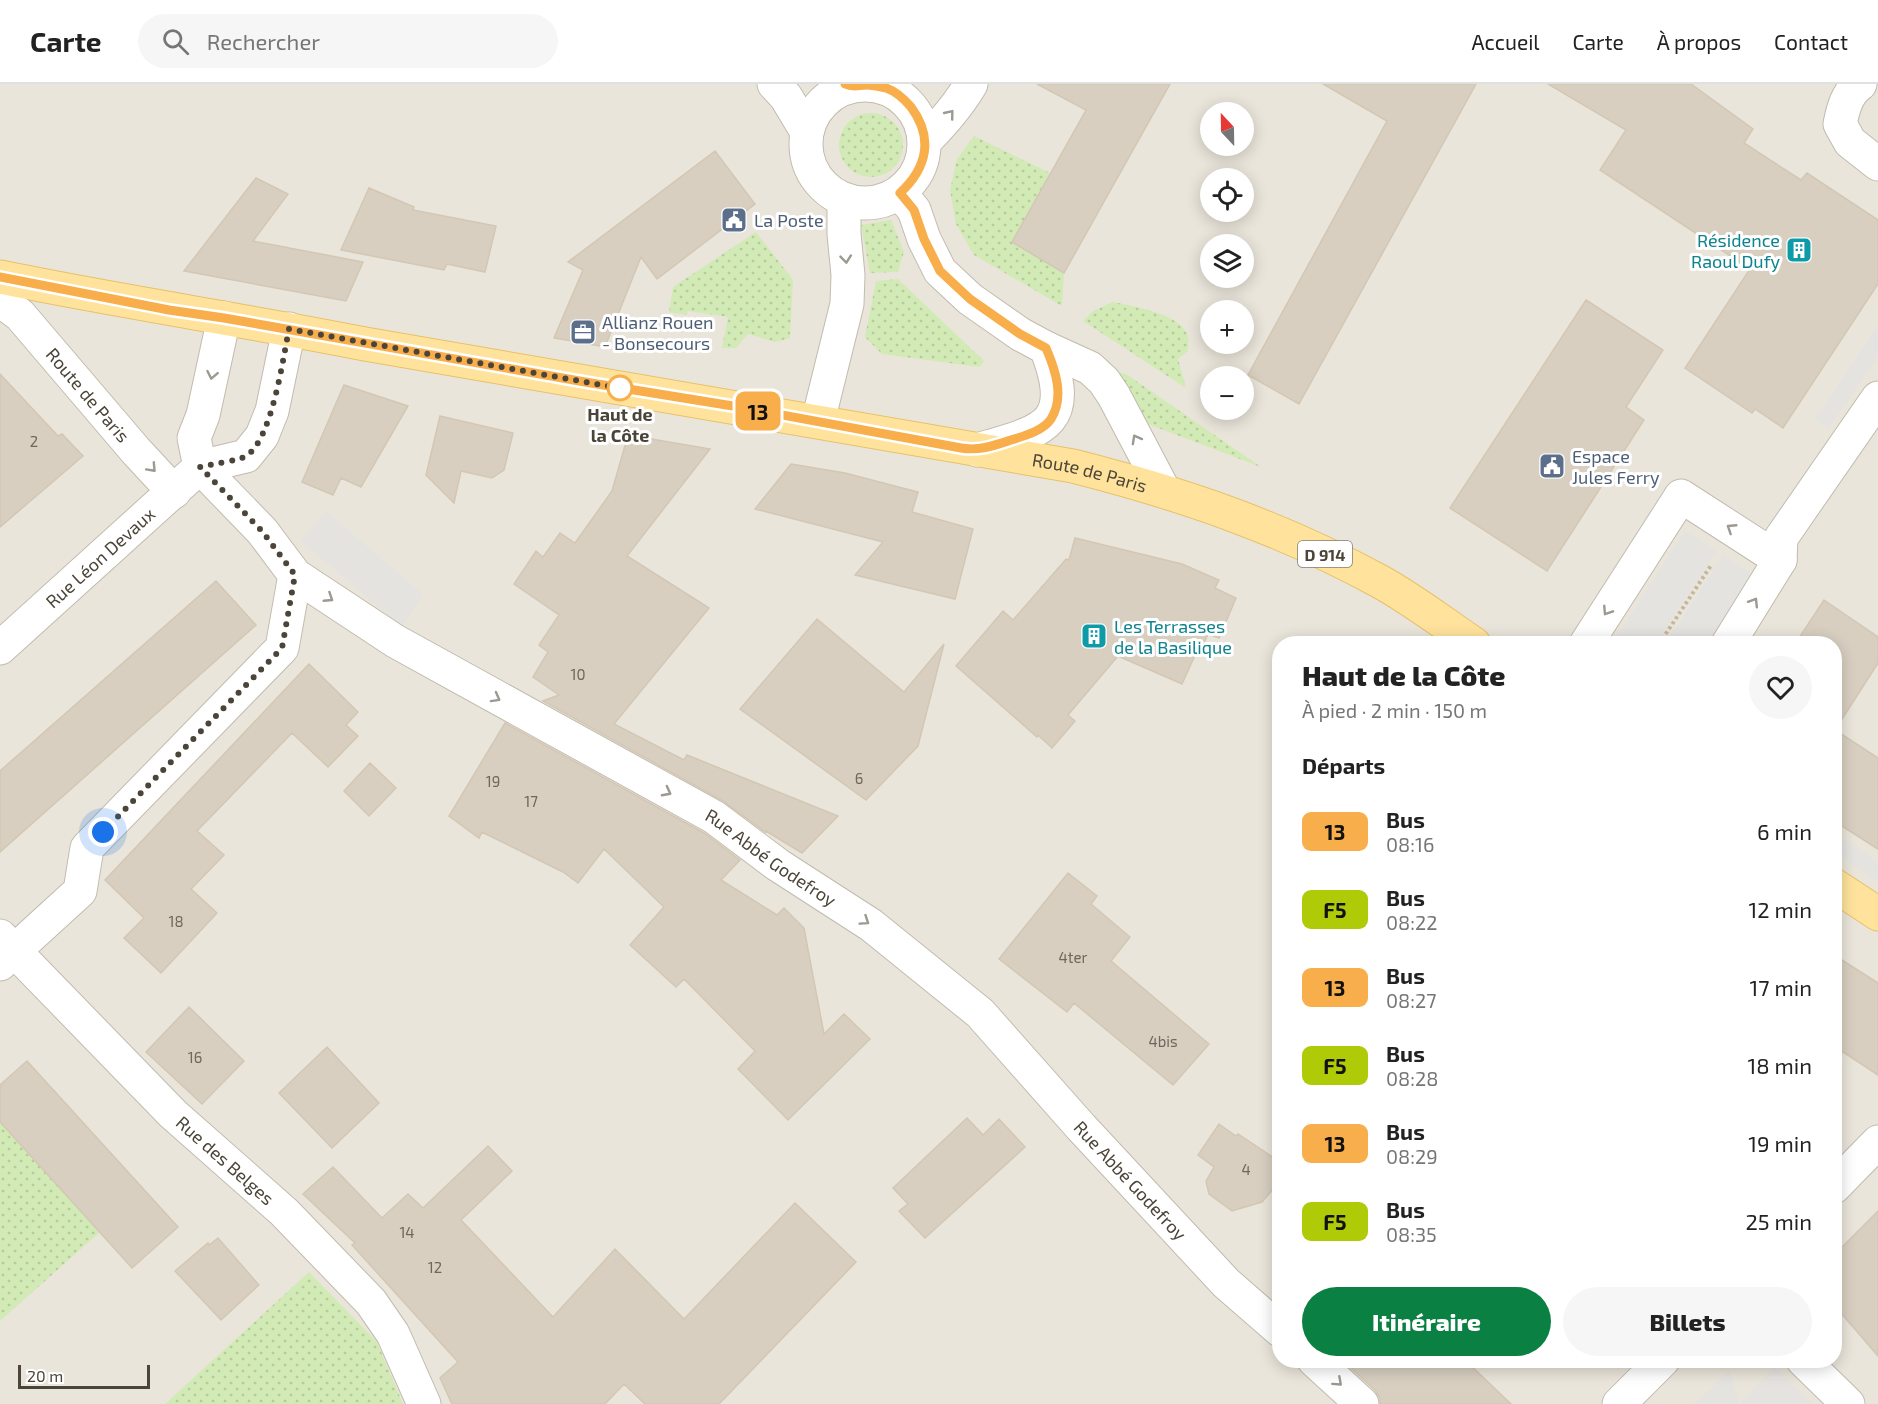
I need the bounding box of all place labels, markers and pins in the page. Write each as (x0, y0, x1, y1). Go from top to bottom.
public building icon: La Poste (719, 205, 749, 235)
place label: La Poste (754, 209, 824, 231)
place label: Résidence Raoul Dufy (1691, 229, 1780, 272)
building icon: Résidence Raoul Dufy (1784, 235, 1814, 265)
place label: Allianz Rouen - Bonsecours (602, 311, 714, 354)
office icon: Allianz Rouen - Bonsecours (568, 317, 598, 347)
marker: Haut de la Côte (607, 375, 633, 401)
place label: Haut de la Côte (587, 403, 653, 446)
place label: Espace Jules Ferry (1572, 445, 1660, 488)
public building icon: Espace Jules Ferry (1537, 451, 1567, 481)
place label: Les Terrasses de la Basilique (1114, 615, 1232, 658)
building icon: Les Terrasses de la Basilique (1079, 621, 1109, 651)

